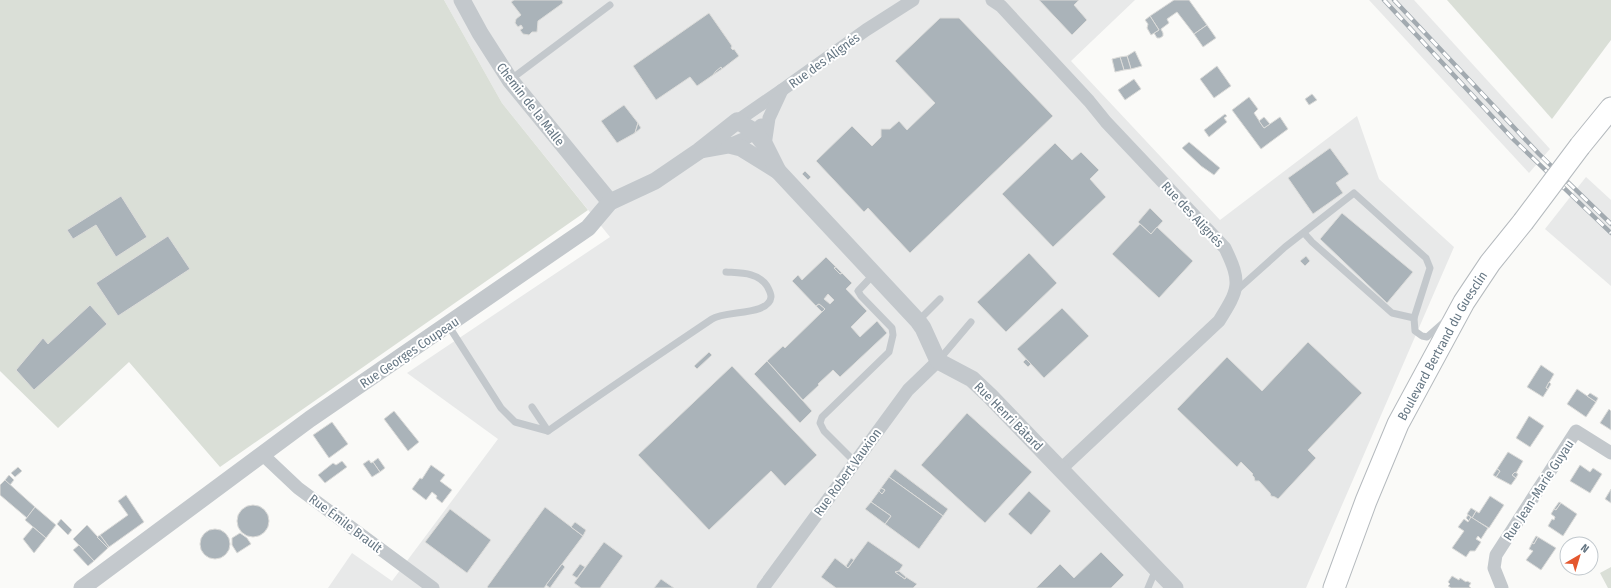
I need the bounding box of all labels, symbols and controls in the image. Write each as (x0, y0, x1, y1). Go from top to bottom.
street label: Rue des Alignés (786, 29, 863, 91)
street label: Chemin de la Malle (494, 60, 568, 149)
street label: Rue des Alignés (1159, 179, 1227, 250)
street label: Boulevard Bertrand du Guesclin (1394, 268, 1490, 423)
street label: Rue Georges Coupeau (357, 314, 461, 391)
street label: Rue Henri Bâtard (971, 379, 1046, 454)
street label: Rue Robert Vauxion (811, 426, 884, 519)
street label: Rue Jean-Marie Guyau (1500, 437, 1577, 543)
street label: Rue Émile Brault (306, 491, 386, 556)
north arrow (1559, 536, 1599, 576)
text: N (1578, 541, 1591, 556)

